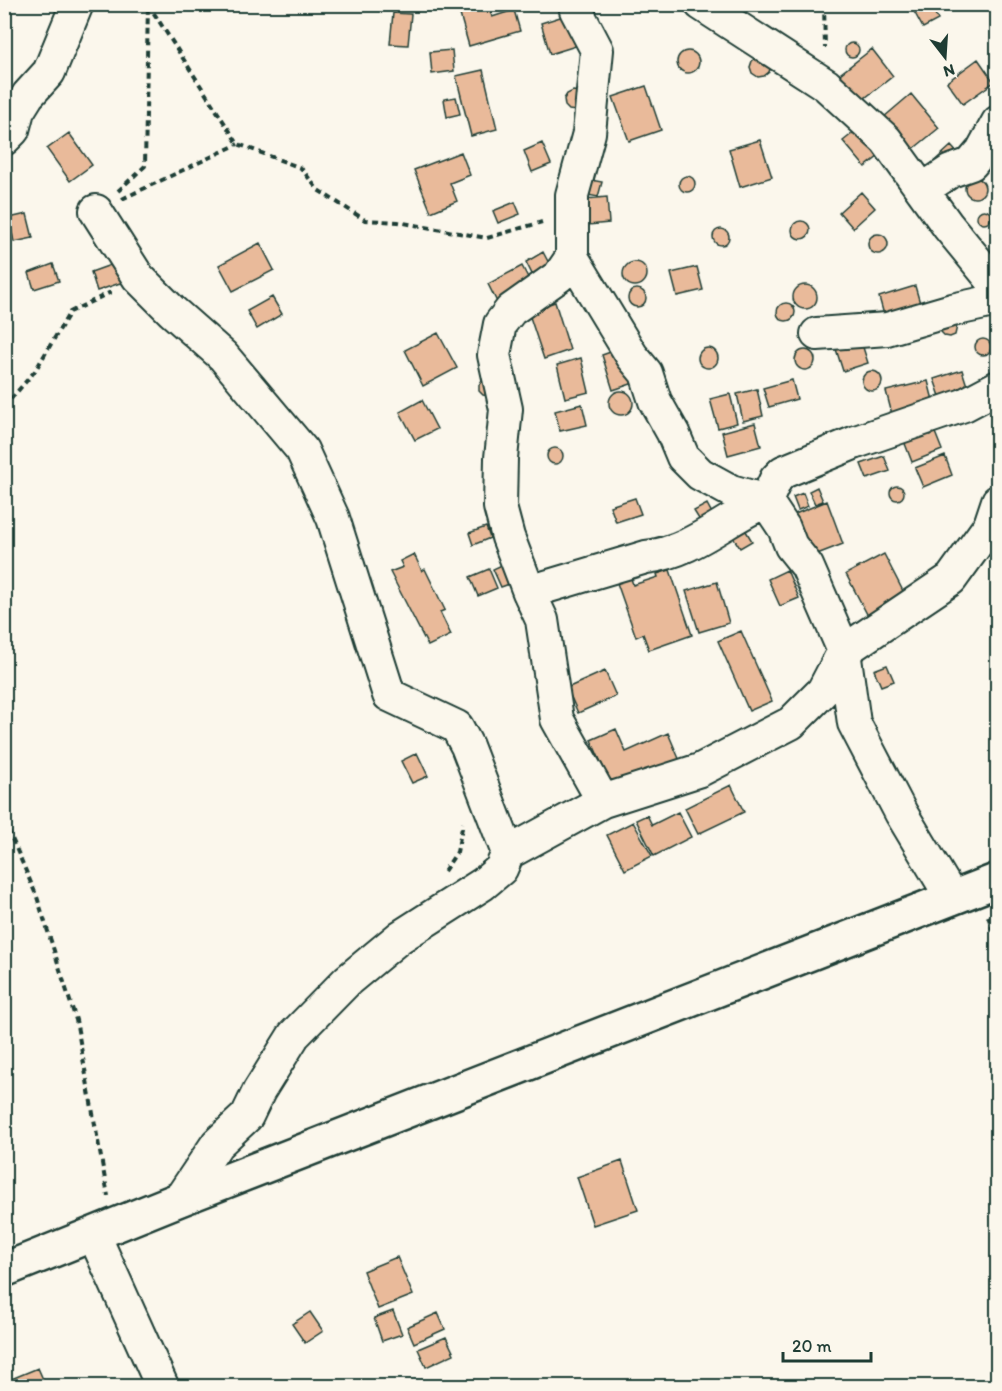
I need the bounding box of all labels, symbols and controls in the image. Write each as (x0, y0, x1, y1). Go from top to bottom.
north arrow (915, 27, 975, 87)
text: N (941, 60, 957, 82)
scale bar (783, 1325, 872, 1363)
text: 20 m (792, 1335, 832, 1357)

